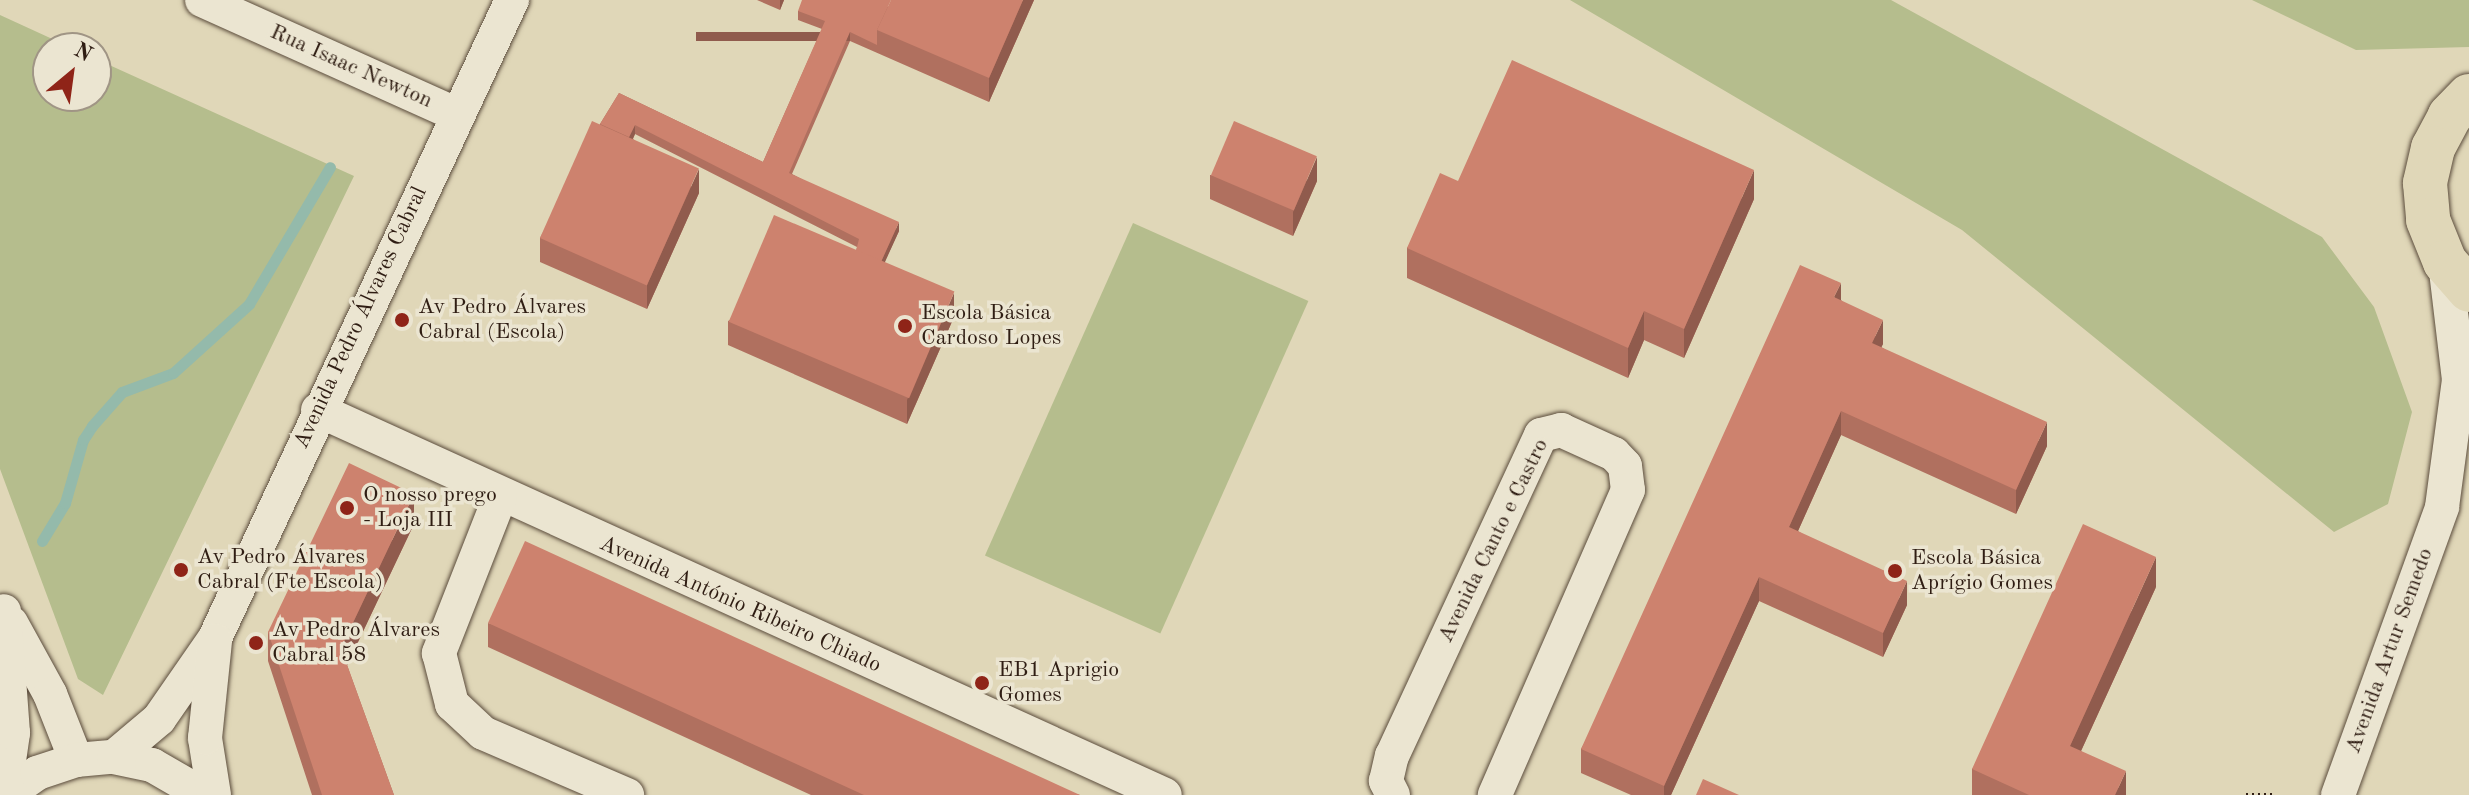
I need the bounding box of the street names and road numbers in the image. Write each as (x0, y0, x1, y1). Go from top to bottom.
street label: Rua Isaac Newton (266, 19, 436, 115)
street label: Avenida Pedro Álvares Cabral (289, 183, 433, 453)
street label: Avenida Canto e Castro (1433, 435, 1555, 647)
street label: Avenida António Ribeiro Chiado (595, 531, 885, 679)
street label: Avenida Artur Semedo (2341, 545, 2439, 757)

